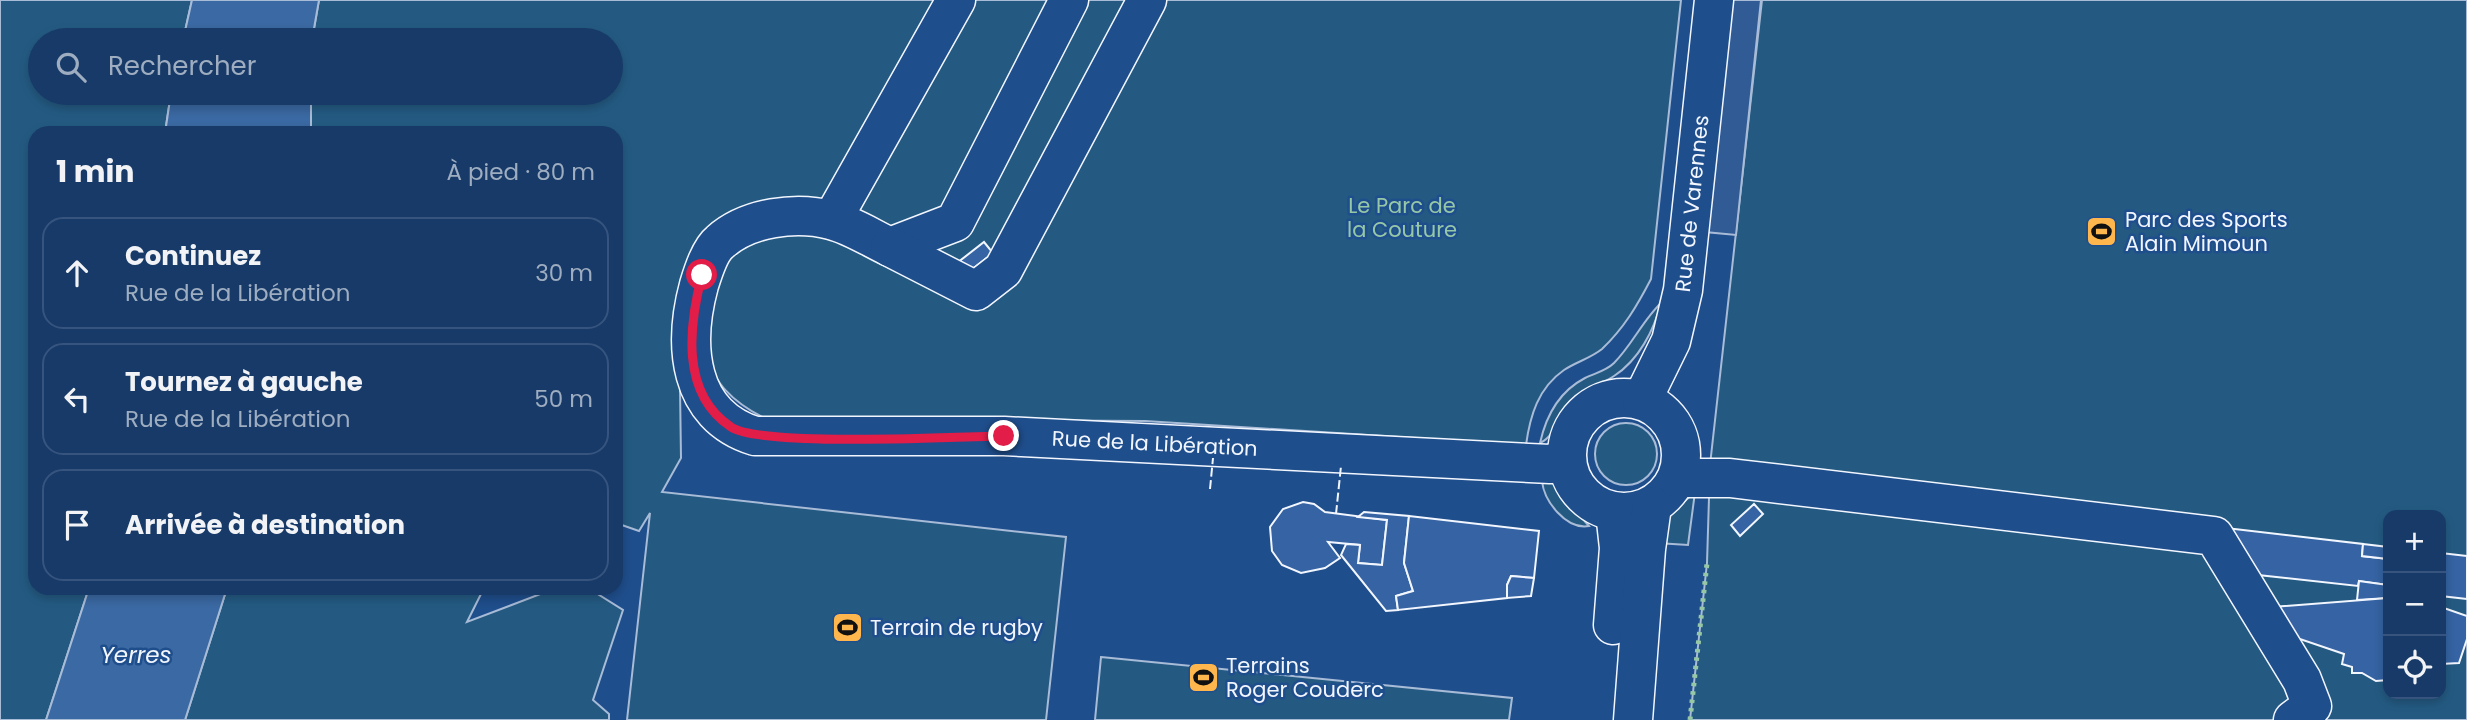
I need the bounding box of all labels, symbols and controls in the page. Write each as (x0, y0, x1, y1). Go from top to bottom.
search box (28, 28, 623, 105)
icon: search (52, 48, 90, 86)
text: Rechercher (108, 48, 256, 84)
street label: Rue de Varennes (1668, 114, 1716, 294)
text: 1 min (56, 150, 134, 193)
text: À pied · 80 m (446, 156, 595, 188)
park label: Le Parc de la Couture (1347, 191, 1457, 244)
place label: Parc des Sports Alain Mimoun (2125, 205, 2288, 258)
sports icon: Parc des Sports Alain Mimoun (2085, 215, 2119, 249)
text: Continuez (125, 238, 261, 274)
icon: ahead (58, 254, 96, 292)
text: 30 m (535, 257, 593, 289)
route start (686, 259, 717, 290)
text: Rue de la Libération (125, 277, 350, 309)
text: Tournez à gauche (125, 364, 363, 400)
icon: left (58, 380, 96, 418)
text: 50 m (534, 383, 593, 415)
text: Rue de la Libération (125, 403, 350, 435)
route end (988, 420, 1019, 451)
street label: Rue de la Libération (1051, 423, 1258, 463)
icon: arrive (58, 506, 96, 544)
text: Arrivée à destination (125, 507, 405, 543)
map controls (2383, 510, 2446, 699)
button: + (2383, 510, 2446, 573)
button: − (2383, 573, 2446, 636)
sports icon: Terrain de rugby (830, 611, 864, 645)
place label: Terrain de rugby (870, 613, 1043, 642)
button: locate (2383, 636, 2446, 699)
water label: Yerres (100, 639, 172, 671)
place label: Terrains Roger Couderc (1226, 651, 1384, 704)
sports icon: Terrains Roger Couderc (1186, 661, 1220, 695)

